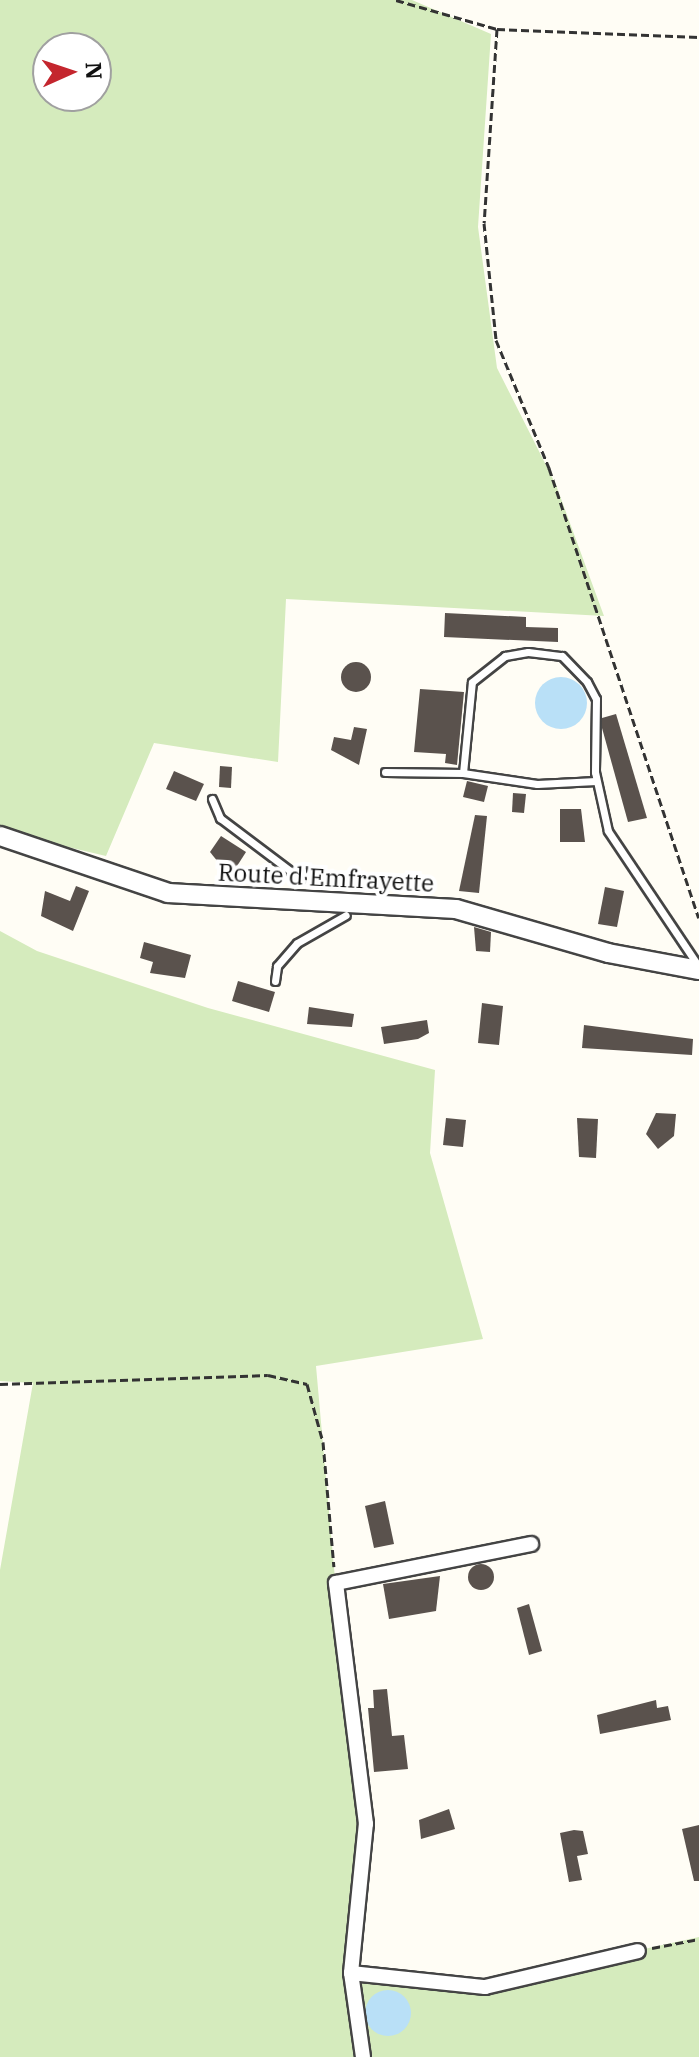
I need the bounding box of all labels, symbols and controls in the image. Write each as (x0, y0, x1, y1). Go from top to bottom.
north arrow (32, 32, 112, 112)
text: N (80, 61, 109, 80)
street label: Route d'Emfrayette (217, 858, 435, 898)

